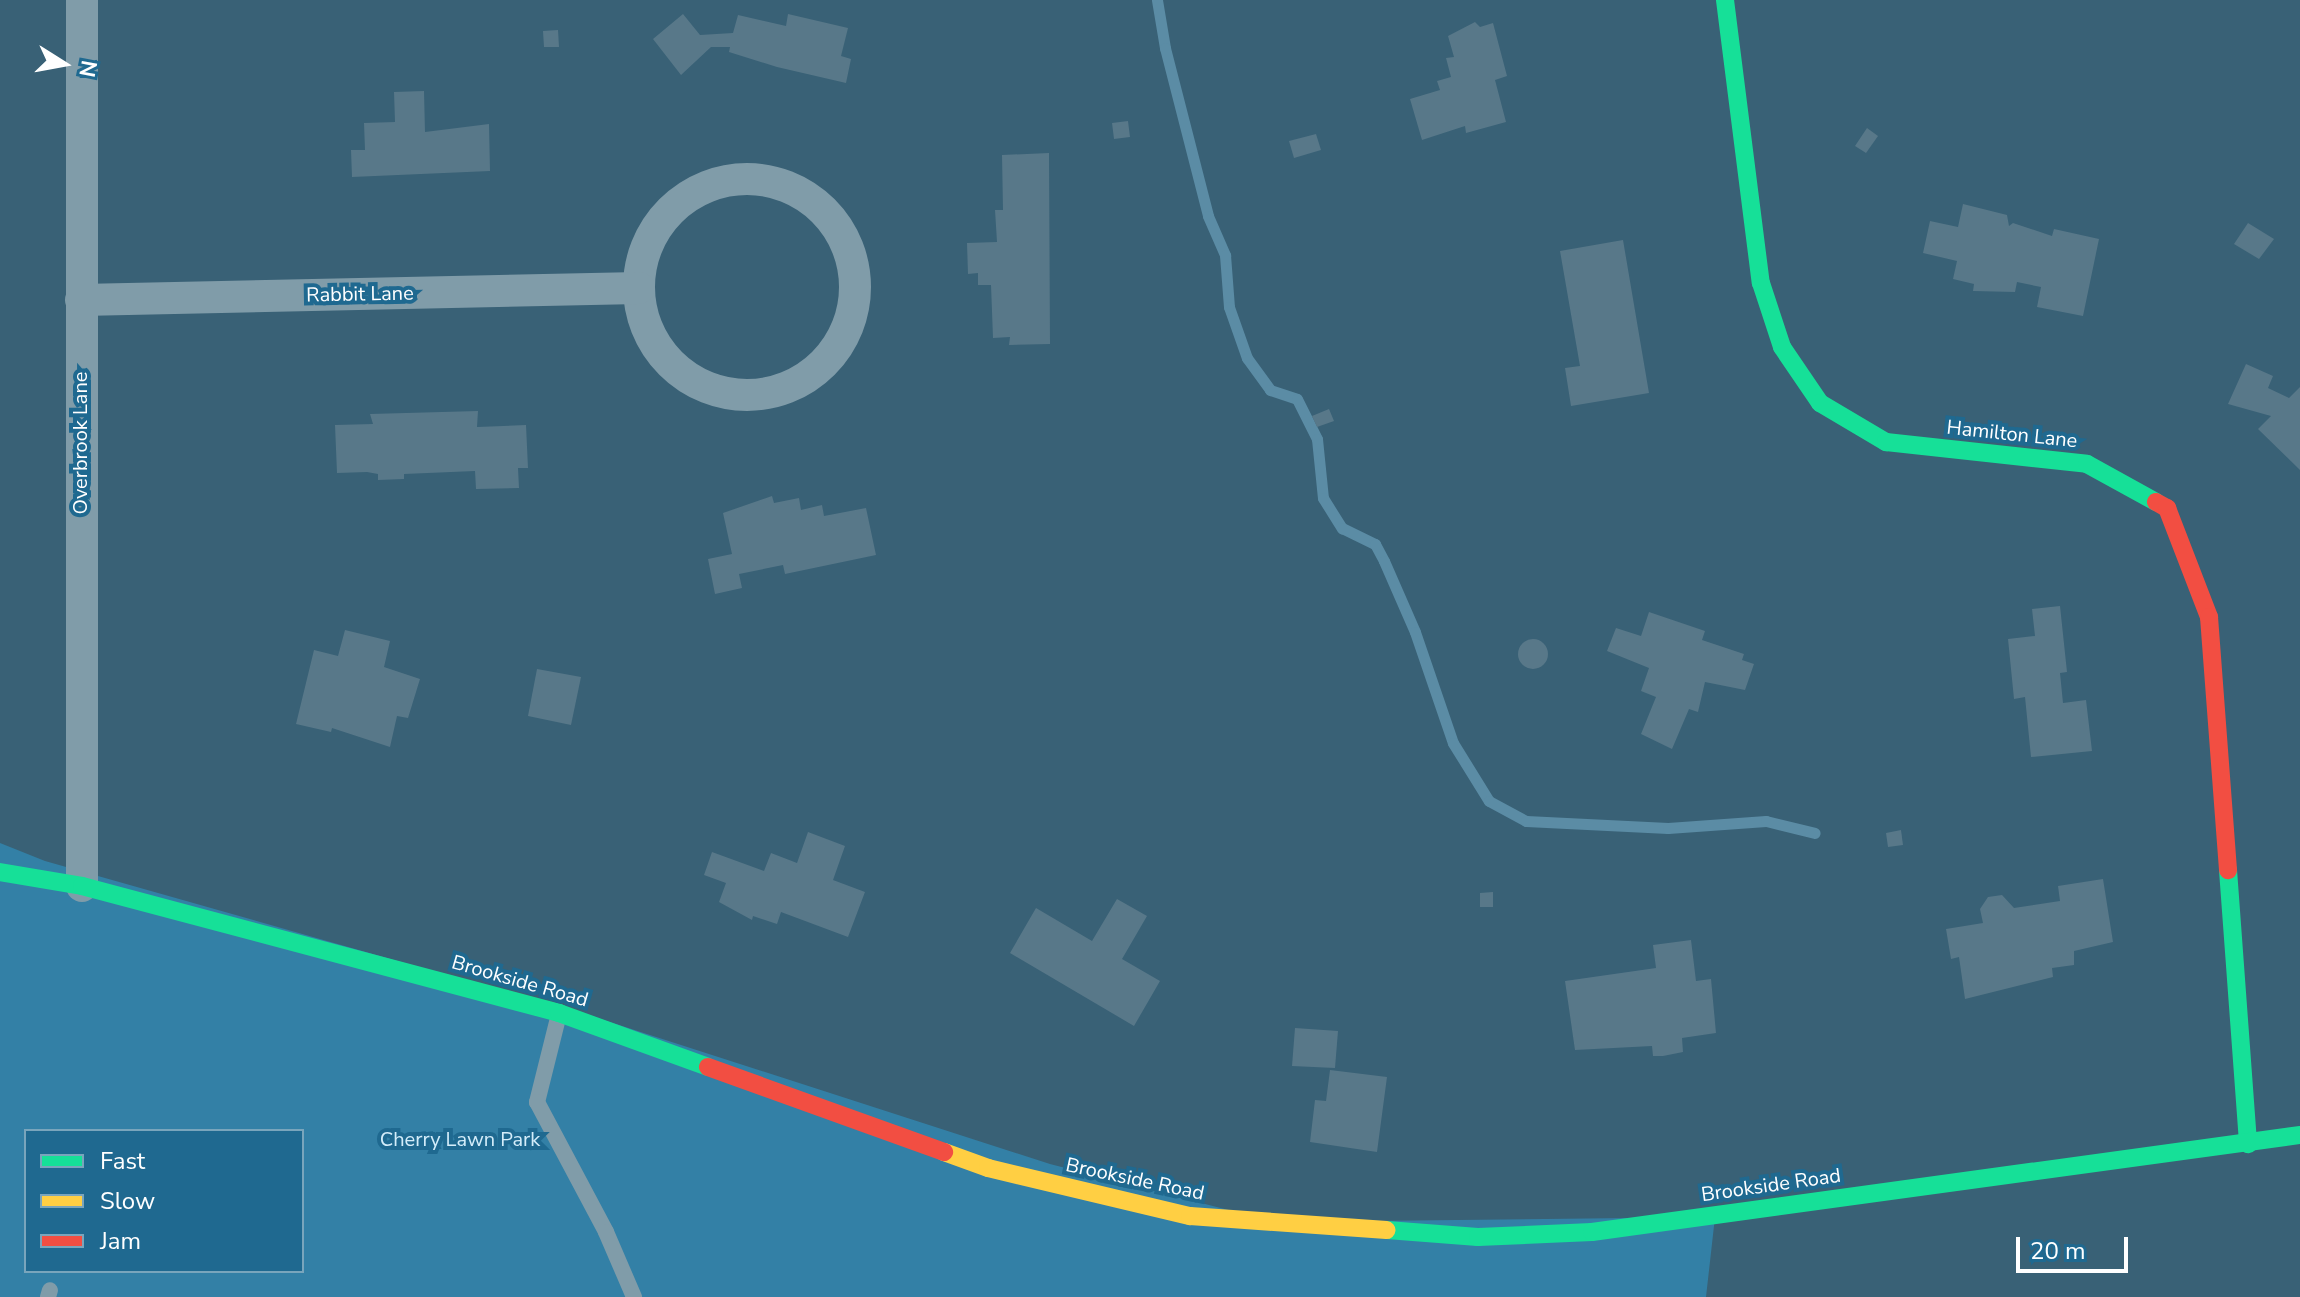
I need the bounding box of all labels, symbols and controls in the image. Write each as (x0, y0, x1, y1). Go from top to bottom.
north arrow (24, 24, 104, 104)
text: N (71, 58, 104, 80)
street label: Rabbit Lane (306, 281, 414, 307)
street label: Overbrook Lane (68, 372, 92, 514)
street label: Hamilton Lane (1945, 415, 2079, 453)
street label: Brookside Road (449, 950, 591, 1012)
park label: Cherry Lawn Park (380, 1127, 540, 1151)
legend (24, 1129, 304, 1273)
text: Fast (100, 1145, 145, 1177)
street label: Brookside Road (1064, 1153, 1206, 1205)
street label: Brookside Road (1700, 1163, 1842, 1207)
text: Slow (100, 1185, 155, 1217)
scale bar (2020, 1221, 2132, 1271)
text: Jam (100, 1225, 141, 1257)
text: 20 m (2030, 1235, 2086, 1267)

